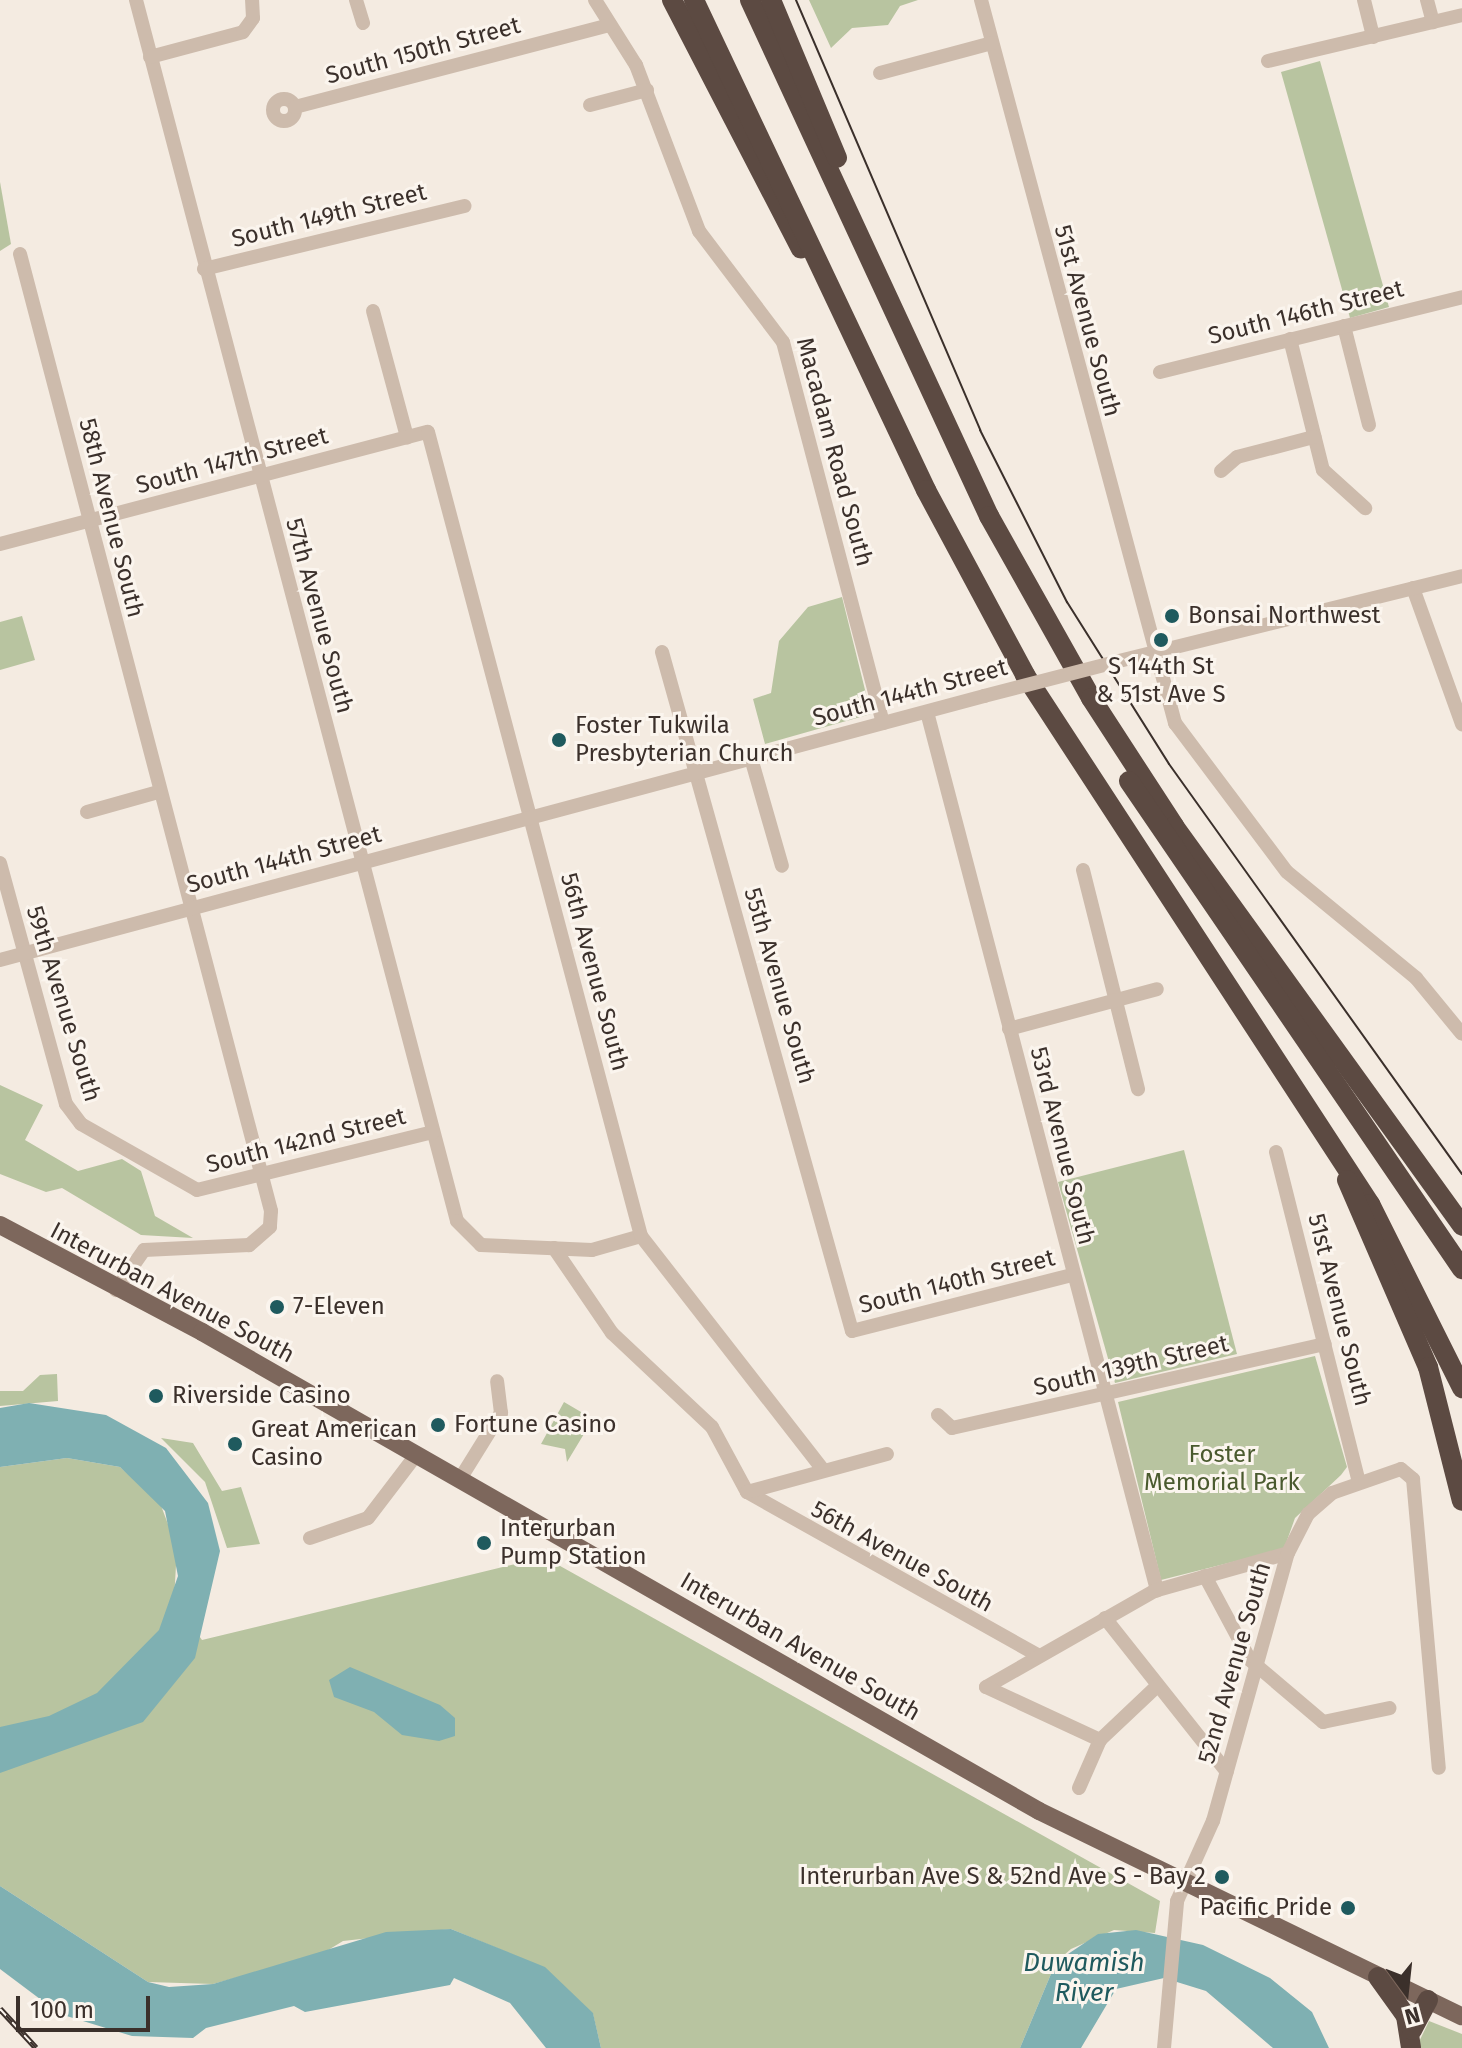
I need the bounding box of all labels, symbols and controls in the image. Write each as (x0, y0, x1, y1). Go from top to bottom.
street label: South 150th Street (323, 11, 523, 91)
street label: South 149th Street (229, 178, 429, 254)
street label: 51st Avenue South (1048, 222, 1126, 420)
street label: South 146th Street (1205, 275, 1407, 351)
street label: Macadam Road South (790, 334, 878, 570)
street label: 58th Avenue South (72, 415, 150, 621)
street label: South 147th Street (133, 422, 331, 500)
street label: 57th Avenue South (279, 515, 359, 717)
place label: Bonsai Northwest (1188, 602, 1380, 630)
marker: Bonsai Northwest (1163, 607, 1181, 625)
marker: S 144th St & 51st Ave S (1152, 631, 1170, 649)
street label: South 144th Street (810, 653, 1010, 733)
place label: S 144th St & 51st Ave S (1096, 653, 1226, 709)
place label: Foster Tukwila Presbyterian Church (575, 712, 793, 768)
marker: Foster Tukwila Presbyterian Church (550, 731, 568, 749)
street label: South 144th Street (184, 820, 384, 900)
street label: 56th Avenue South (554, 870, 634, 1074)
street label: 55th Avenue South (737, 885, 821, 1087)
street label: 59th Avenue South (20, 903, 106, 1105)
street label: 53rd Avenue South (1023, 1044, 1101, 1248)
street label: South 142nd Street (203, 1102, 409, 1180)
street label: 51st Avenue South (1301, 1211, 1377, 1409)
street label: Interurban Avenue South (45, 1216, 299, 1370)
street label: South 140th Street (856, 1244, 1058, 1320)
place label: 7-Eleven (293, 1293, 385, 1321)
marker: 7-Eleven (268, 1298, 286, 1316)
street label: South 139th Street (1031, 1330, 1231, 1402)
place label: Riverside Casino (172, 1382, 351, 1410)
marker: Riverside Casino (147, 1387, 165, 1405)
place label: Fortune Casino (454, 1411, 616, 1439)
place label: Great American Casino (251, 1416, 417, 1472)
marker: Fortune Casino (429, 1416, 447, 1434)
marker: Great American Casino (226, 1435, 244, 1453)
park label: Foster Memorial Park (1144, 1441, 1300, 1497)
street label: 56th Avenue South (806, 1495, 998, 1619)
place label: Interurban Pump Station (500, 1515, 647, 1571)
marker: Interurban Pump Station (475, 1534, 493, 1552)
street label: 52nd Avenue South (1192, 1559, 1278, 1767)
street label: Interurban Avenue South (675, 1566, 925, 1728)
place label: Interurban Ave S & 52nd Ave S - Bay 2 (799, 1863, 1206, 1891)
marker: Interurban Ave S & 52nd Ave S - Bay 2 (1213, 1868, 1231, 1886)
place label: Pacific Pride (1200, 1894, 1332, 1922)
marker: Pacific Pride (1339, 1899, 1357, 1917)
water label: Duwamish River (1023, 1947, 1145, 2008)
north arrow (1366, 1952, 1446, 2032)
scale bar (20, 1980, 154, 2030)
text: 100 m (30, 1996, 94, 2024)
text: N (1402, 2001, 1423, 2031)

